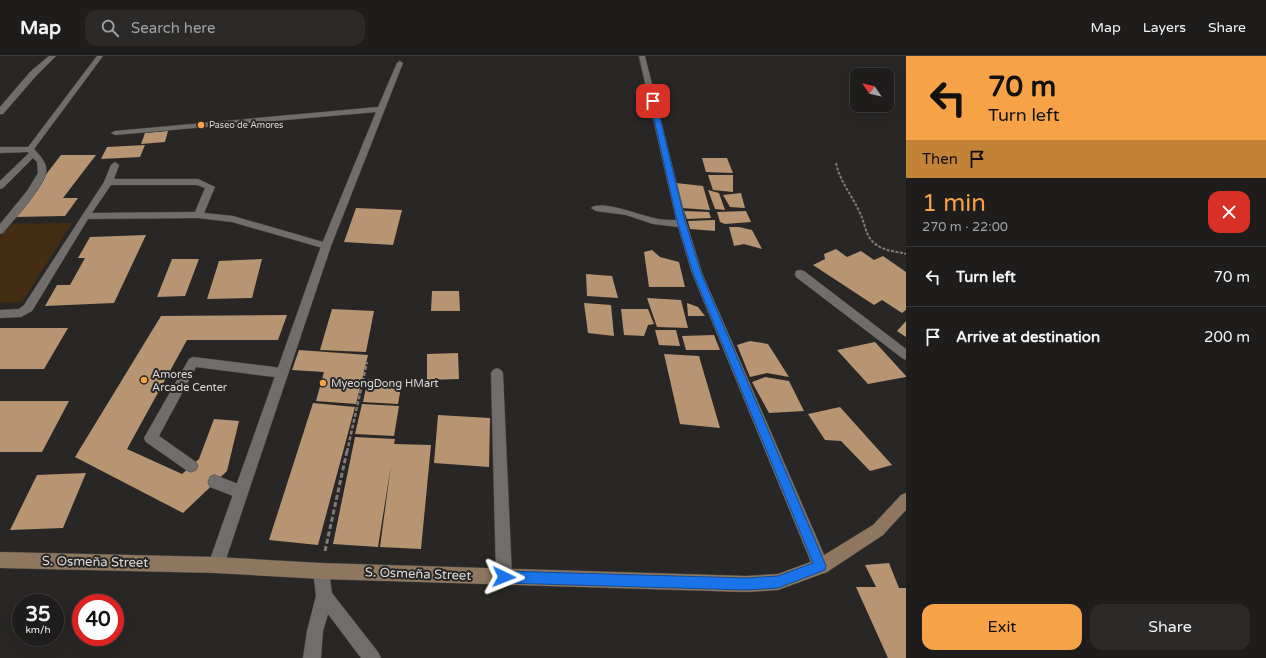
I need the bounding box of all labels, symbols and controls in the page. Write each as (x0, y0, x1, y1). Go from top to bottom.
search box (85, 10, 365, 46)
text: Map (20, 17, 61, 39)
icon: search (99, 17, 121, 39)
text: Search here (131, 19, 215, 37)
text: Map (1091, 19, 1121, 36)
text: Layers (1143, 19, 1186, 36)
text: Share (1208, 19, 1246, 36)
north arrow (850, 68, 894, 112)
map controls (850, 68, 894, 112)
text: 70 m (988, 70, 1056, 104)
icon: left (922, 72, 974, 124)
pin (636, 84, 670, 118)
icon: arrive (642, 90, 664, 112)
text: Turn left (988, 104, 1060, 126)
marker: Paseo de Amores (196, 120, 206, 130)
place label: Paseo de Amores (209, 120, 283, 131)
icon: arrive (966, 148, 988, 170)
text: Then (922, 150, 958, 168)
text: 1 min (922, 189, 986, 218)
button: close (1208, 191, 1250, 233)
text: 270 m · 22:00 (922, 219, 1008, 235)
icon: left (922, 266, 944, 288)
text: Turn left (956, 268, 1016, 286)
text: 70 m (1213, 268, 1250, 286)
icon: arrive (922, 326, 944, 348)
text: Arrive at destination (956, 328, 1100, 346)
text: 200 m (1204, 328, 1250, 346)
place label: Amores Arcade Center (152, 368, 228, 394)
marker: Amores Arcade Center (139, 375, 149, 385)
place label: MyeongDong HMart (331, 377, 439, 390)
marker: MyeongDong HMart (318, 378, 328, 388)
street label: S. Osmeña Street (42, 553, 148, 571)
position arrow (483, 556, 525, 598)
street label: S. Osmeña Street (364, 564, 472, 584)
speed limit sign: 40 (72, 594, 124, 646)
text: 35 (25, 603, 51, 627)
button: Exit (922, 604, 1082, 650)
button: Share (1090, 604, 1250, 650)
text: km/h (25, 624, 51, 636)

